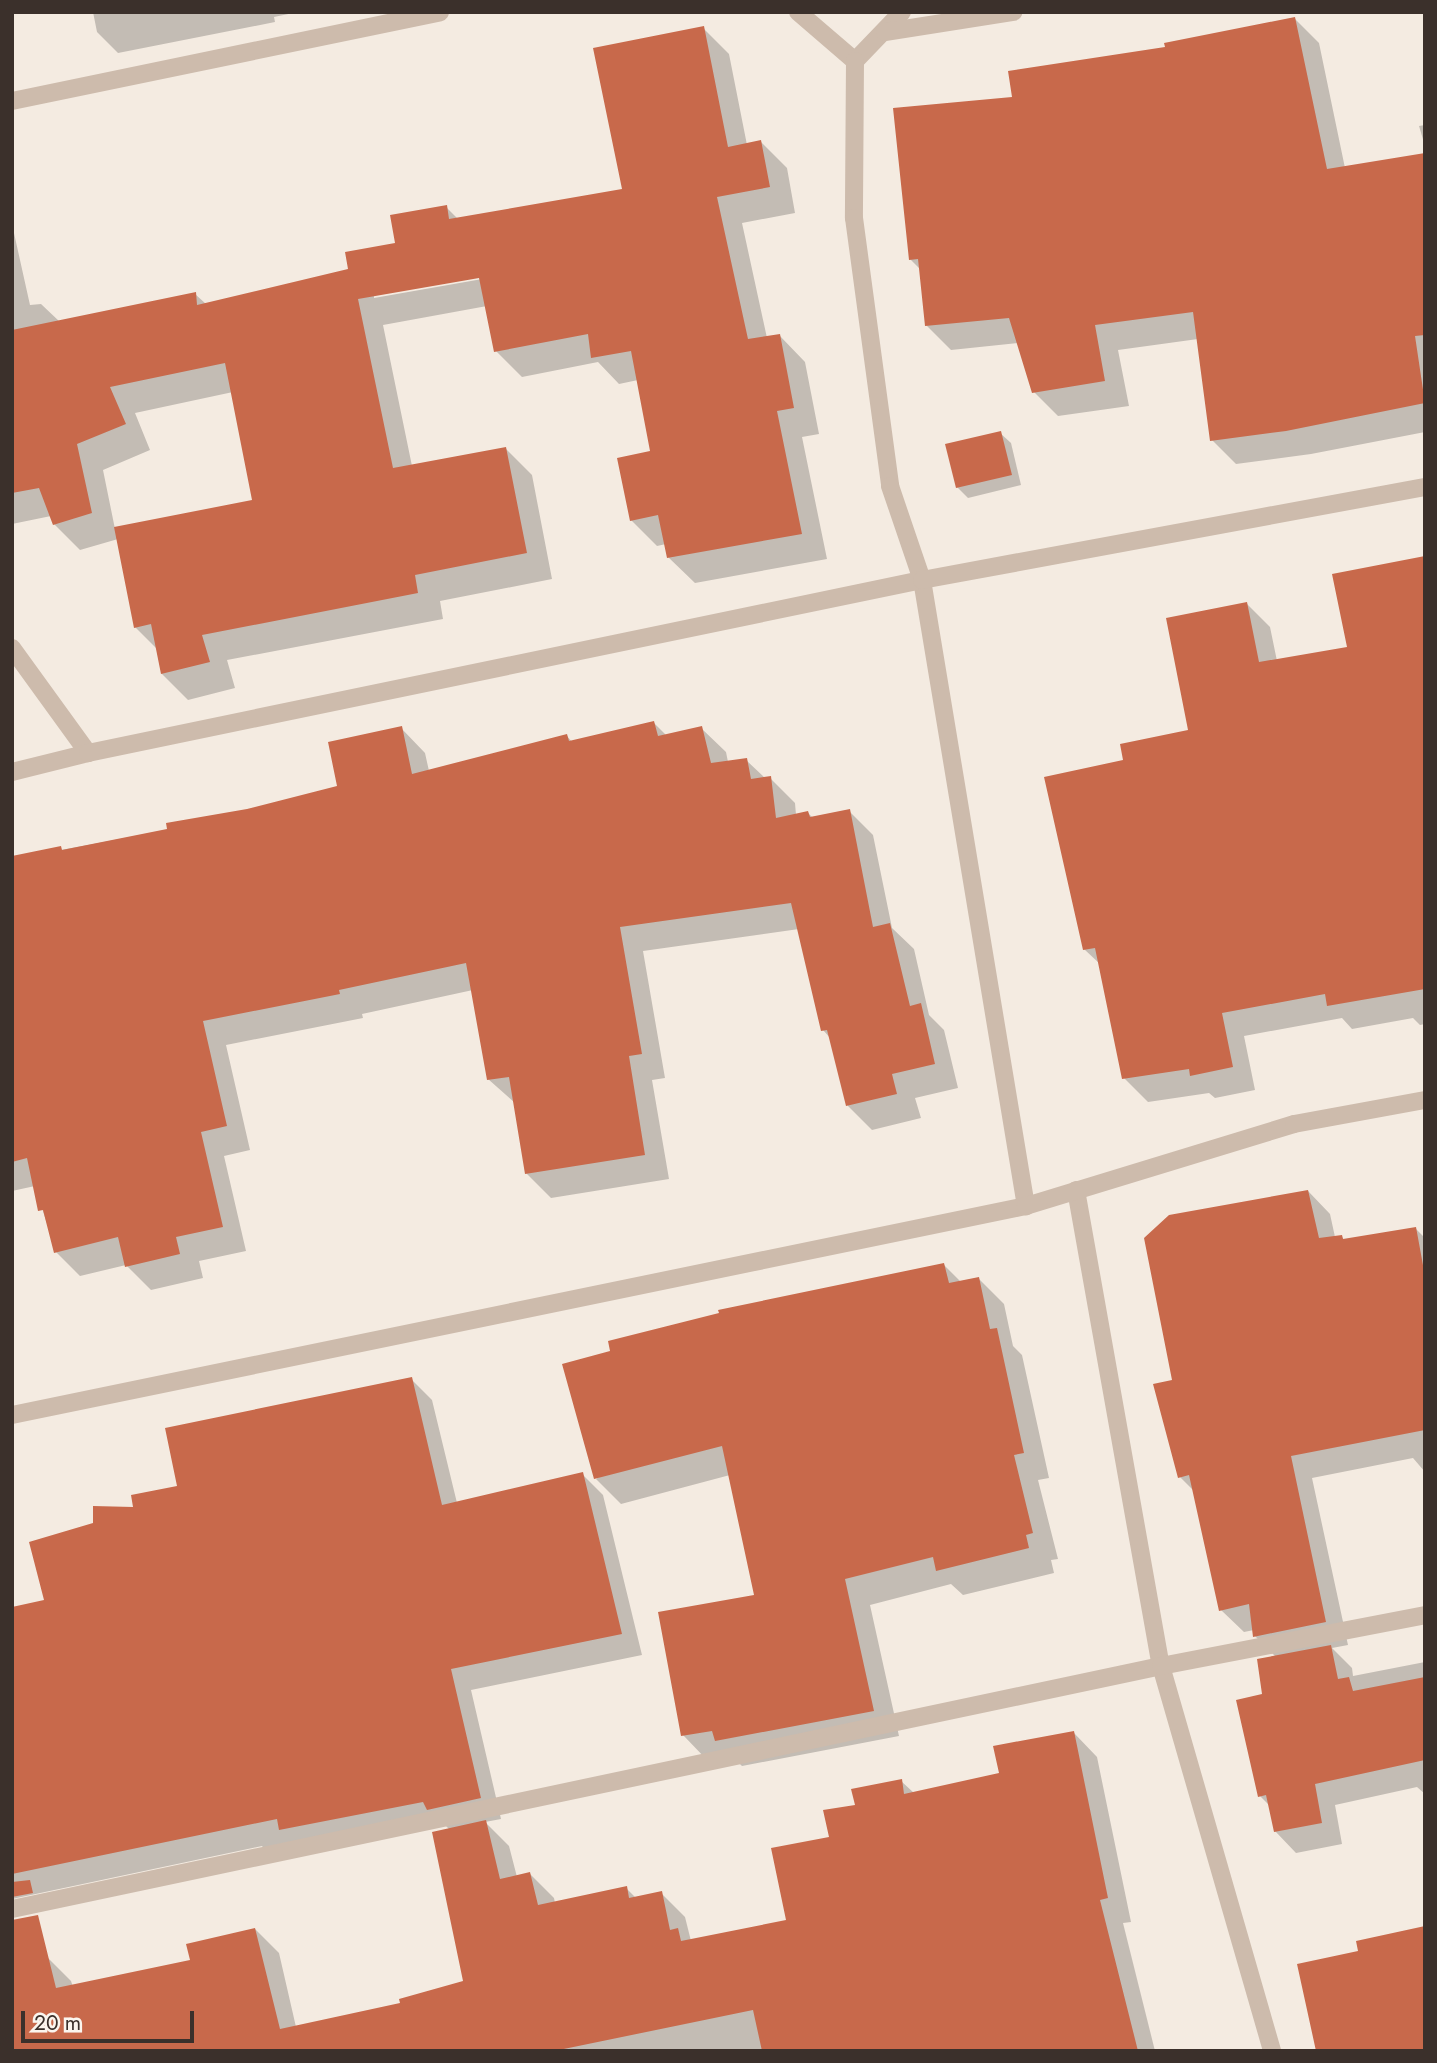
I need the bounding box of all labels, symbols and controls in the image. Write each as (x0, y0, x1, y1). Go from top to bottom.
scale bar (24, 1996, 198, 2040)
text: 20 m (34, 2008, 81, 2038)

